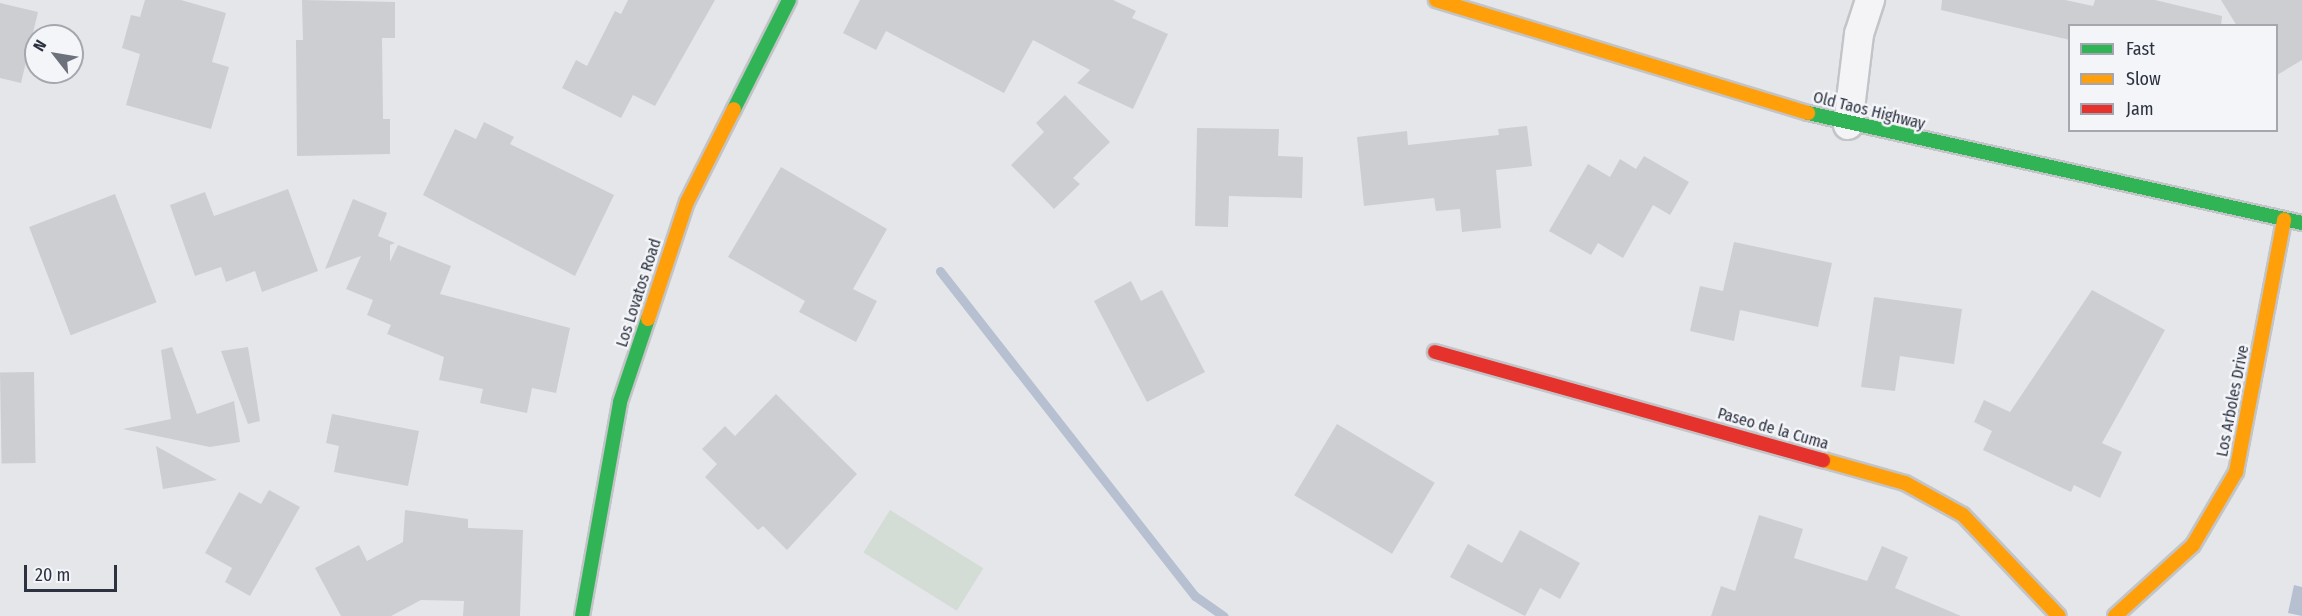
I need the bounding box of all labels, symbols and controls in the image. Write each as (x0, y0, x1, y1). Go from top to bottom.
north arrow (24, 24, 84, 84)
legend (2068, 24, 2278, 132)
text: N (29, 36, 50, 55)
text: Fast (2126, 38, 2155, 60)
text: Slow (2126, 68, 2161, 90)
street label: Old Taos Highway (1811, 88, 1927, 134)
text: Jam (2126, 98, 2154, 120)
street label: Los Lovatos Road (612, 236, 666, 350)
street label: Los Arboles Drive (2213, 344, 2253, 458)
street label: Paseo de la Cuma (1715, 404, 1831, 454)
scale bar (27, 553, 120, 591)
text: 20 m (35, 564, 70, 586)

